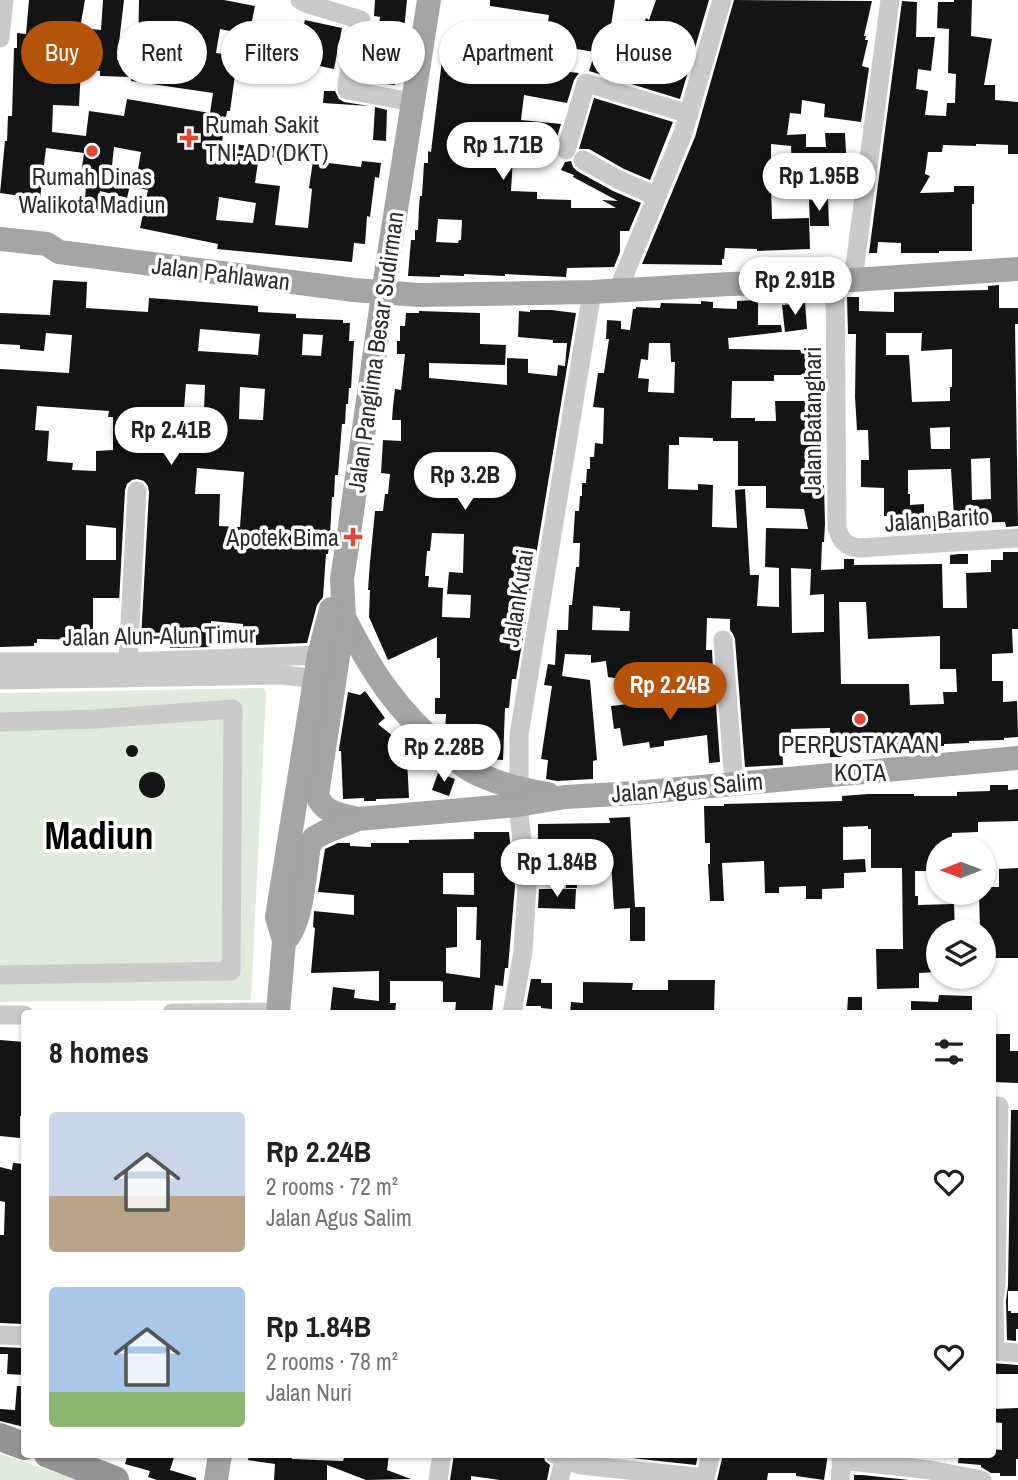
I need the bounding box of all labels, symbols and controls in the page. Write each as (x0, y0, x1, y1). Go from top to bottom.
chip: Buy (21, 21, 103, 84)
chip: Rent (117, 21, 207, 84)
chip: Filters (221, 21, 323, 84)
chip: New (337, 21, 425, 84)
chip: Apartment (439, 21, 577, 84)
chip: House (591, 21, 696, 84)
place label: Rumah Sakit TNI-AD (DKT) (205, 108, 329, 168)
pin: Rp 1.71B (431, 122, 575, 182)
marker: Rumah Sakit TNI-AD (DKT) (179, 128, 199, 148)
text: Rp 1.71B (463, 129, 543, 160)
marker: Rumah Dinas Walikota Madiun (84, 143, 100, 159)
pin: Rp 1.95B (747, 154, 891, 213)
place label: Rumah Dinas Walikota Madiun (19, 160, 165, 220)
text: Rp 1.95B (779, 160, 859, 191)
street label: Jalan Panglima Besar Sudirman (339, 209, 411, 495)
street label: Jalan Pahlawan (150, 249, 292, 297)
pin: Rp 2.91B (723, 258, 867, 317)
text: Rp 2.91B (755, 264, 835, 295)
street label: Jalan Batanghari (796, 347, 828, 495)
pin: Rp 2.41B (99, 407, 243, 467)
text: Rp 2.41B (131, 414, 211, 445)
pin: Rp 3.2B (400, 452, 530, 512)
text: Rp 3.2B (430, 459, 500, 490)
street label: Jalan Barito (883, 499, 991, 539)
place label: Apotek Bima (225, 521, 339, 553)
marker: Apotek Bima (345, 529, 361, 545)
street label: Jalan Kutai (493, 547, 541, 649)
street label: Jalan Alun-Alun Timur (62, 617, 256, 653)
pin: Rp 2.24B (598, 662, 742, 722)
text: Rp 2.24B (630, 669, 710, 700)
marker: PERPUSTAKAAN KOTA (852, 711, 868, 727)
pin: Rp 2.28B (372, 724, 516, 784)
place label: PERPUSTAKAAN KOTA (781, 728, 939, 788)
text: Rp 2.28B (404, 731, 484, 762)
street label: Jalan Agus Salim (610, 764, 764, 810)
district label: Madiun (44, 810, 154, 861)
north arrow (926, 835, 996, 905)
map controls (926, 835, 996, 989)
pin: Rp 1.84B (485, 839, 629, 899)
text: Rp 1.84B (517, 846, 597, 877)
button: layers (926, 919, 996, 989)
text: 8 homes (49, 1032, 149, 1072)
icon: filters (930, 1033, 968, 1071)
text: Rp 2.24B (266, 1131, 371, 1171)
icon: home (105, 1140, 189, 1224)
icon: heart (930, 1163, 968, 1201)
text: 2 rooms · 72 m² (266, 1171, 398, 1202)
text: Jalan Agus Salim (266, 1202, 412, 1233)
text: Rp 1.84B (266, 1306, 371, 1346)
icon: home (105, 1315, 189, 1399)
icon: heart (930, 1338, 968, 1376)
text: 2 rooms · 78 m² (266, 1346, 398, 1377)
text: Jalan Nuri (266, 1377, 352, 1408)

